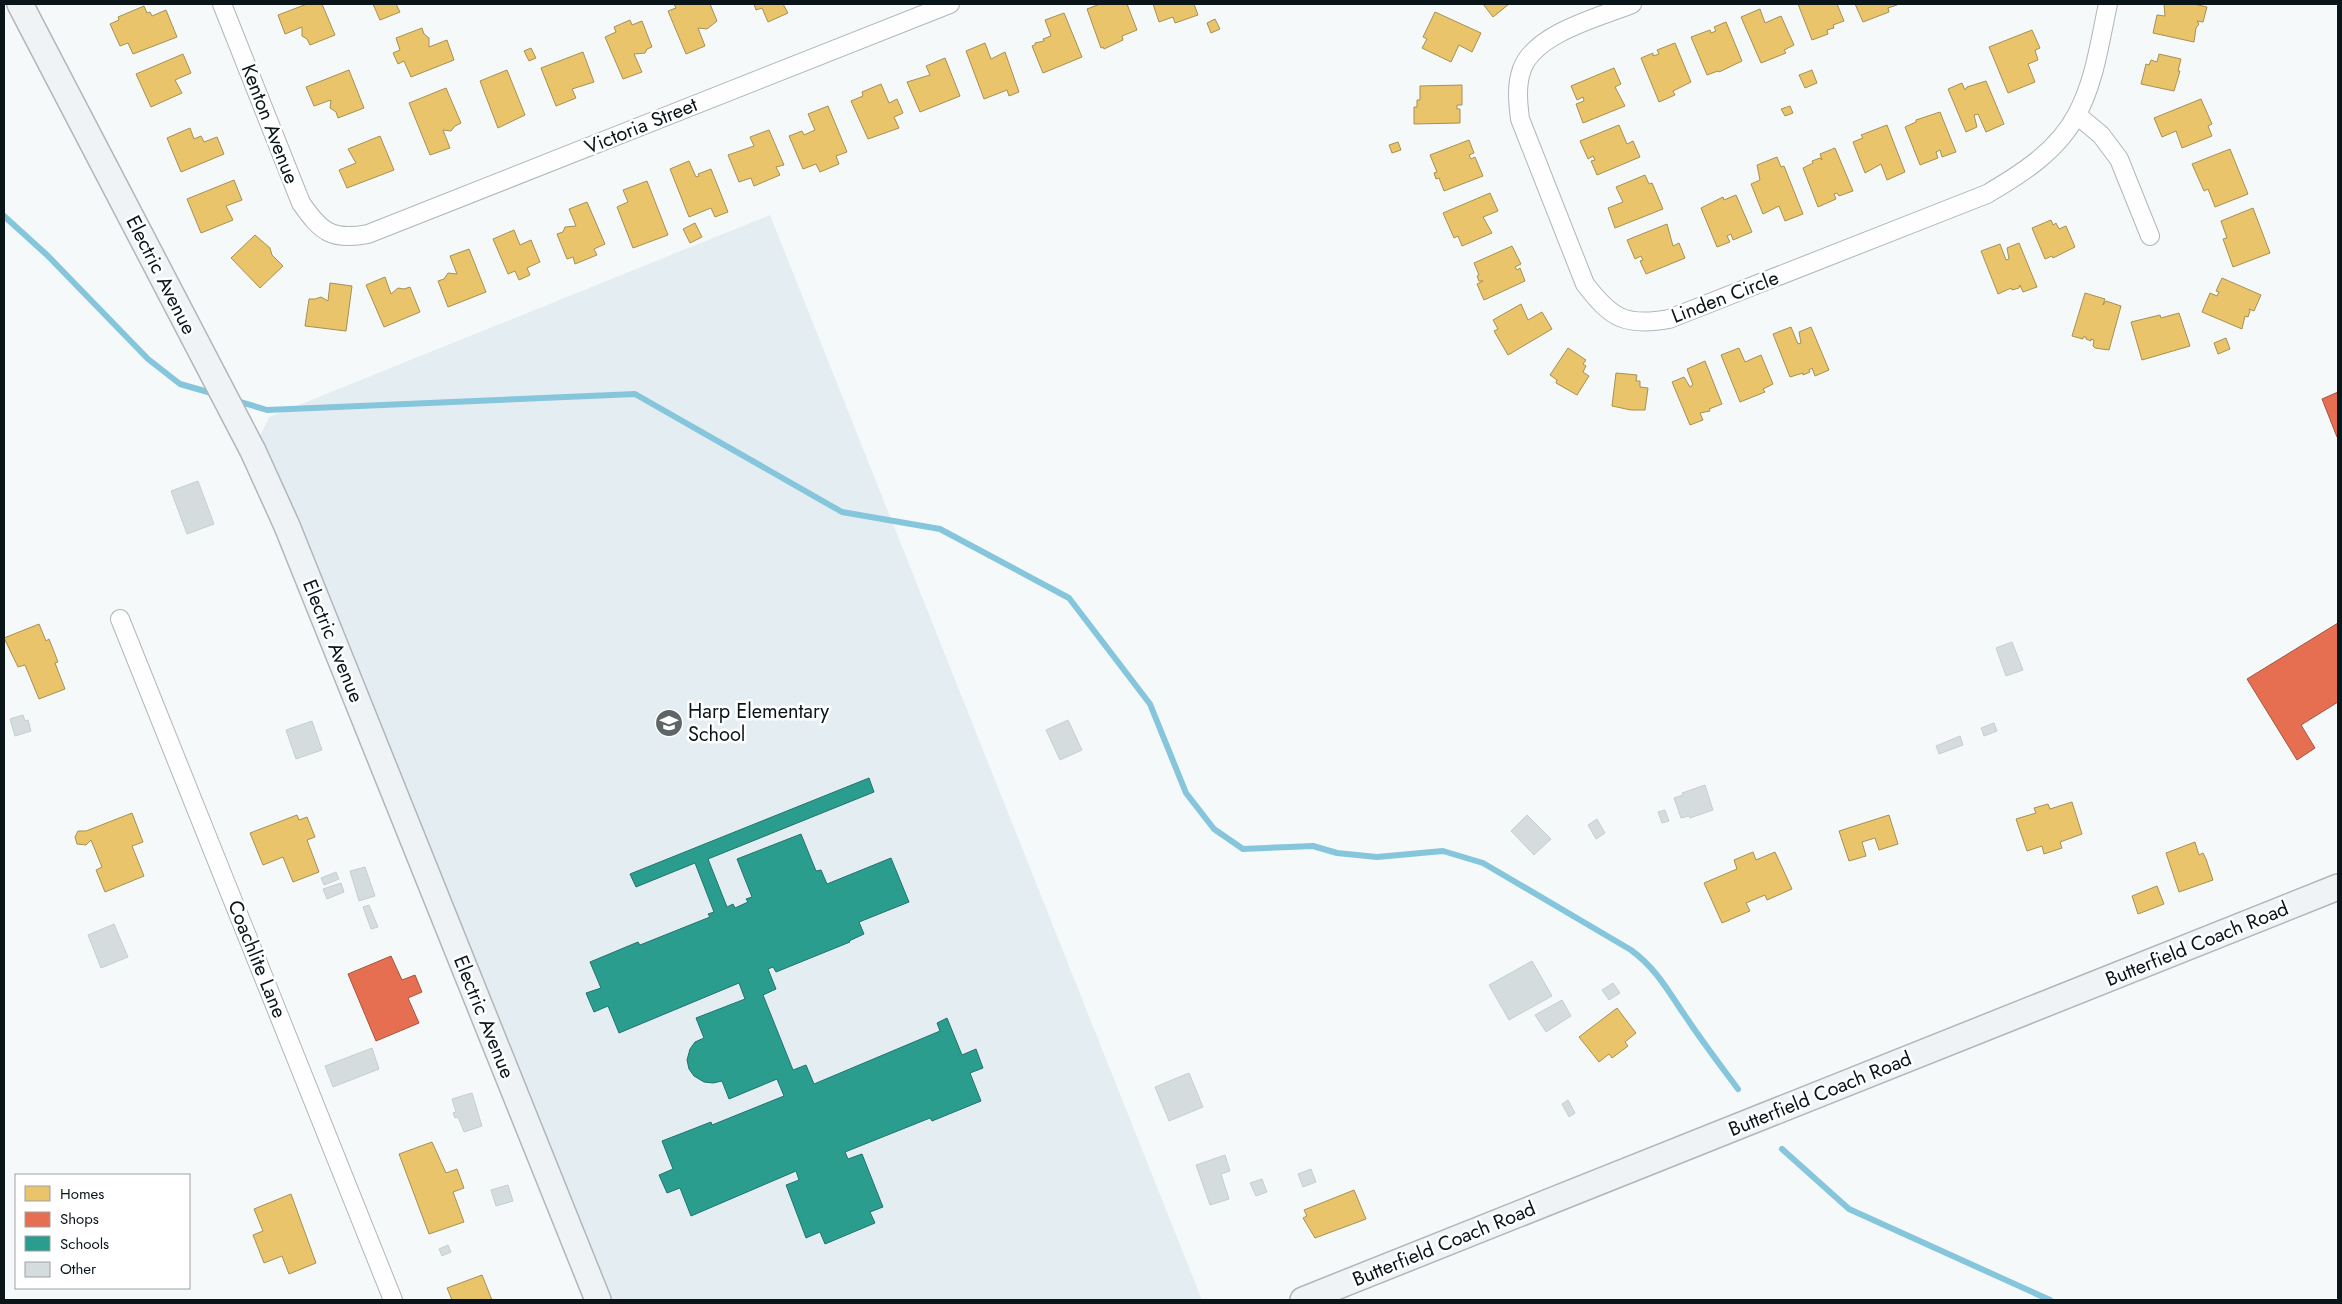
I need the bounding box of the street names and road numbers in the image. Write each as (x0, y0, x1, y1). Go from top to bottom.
street label: Kenton Avenue (234, 60, 306, 188)
street label: Victoria Street (580, 90, 702, 162)
street label: Electric Avenue (119, 210, 203, 340)
street label: Linden Circle (1667, 263, 1783, 331)
street label: Electric Avenue (295, 575, 371, 707)
street label: Butterfield Coach Road (2101, 894, 2293, 994)
street label: Coachlite Lane (220, 896, 294, 1022)
street label: Electric Avenue (446, 951, 522, 1083)
street label: Butterfield Coach Road (1724, 1044, 1916, 1144)
street label: Butterfield Coach Road (1348, 1194, 1540, 1294)

